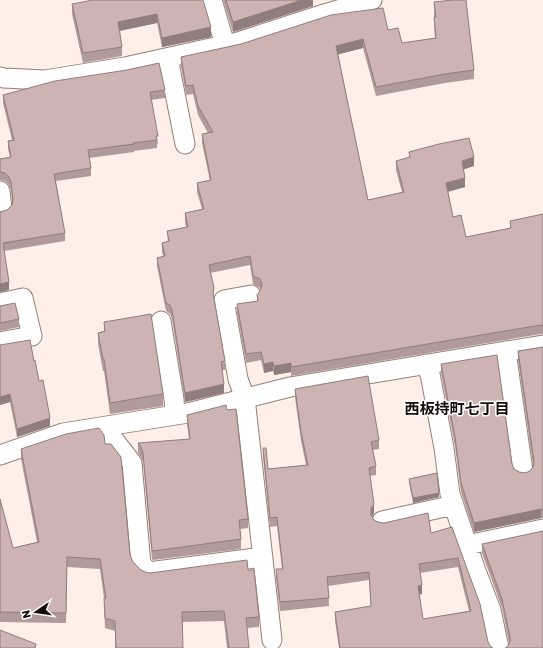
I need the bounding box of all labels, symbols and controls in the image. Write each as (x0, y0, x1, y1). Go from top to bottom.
district label: 西板持町七丁目 (404, 400, 510, 418)
north arrow (16, 592, 56, 632)
text: N (20, 609, 34, 619)

